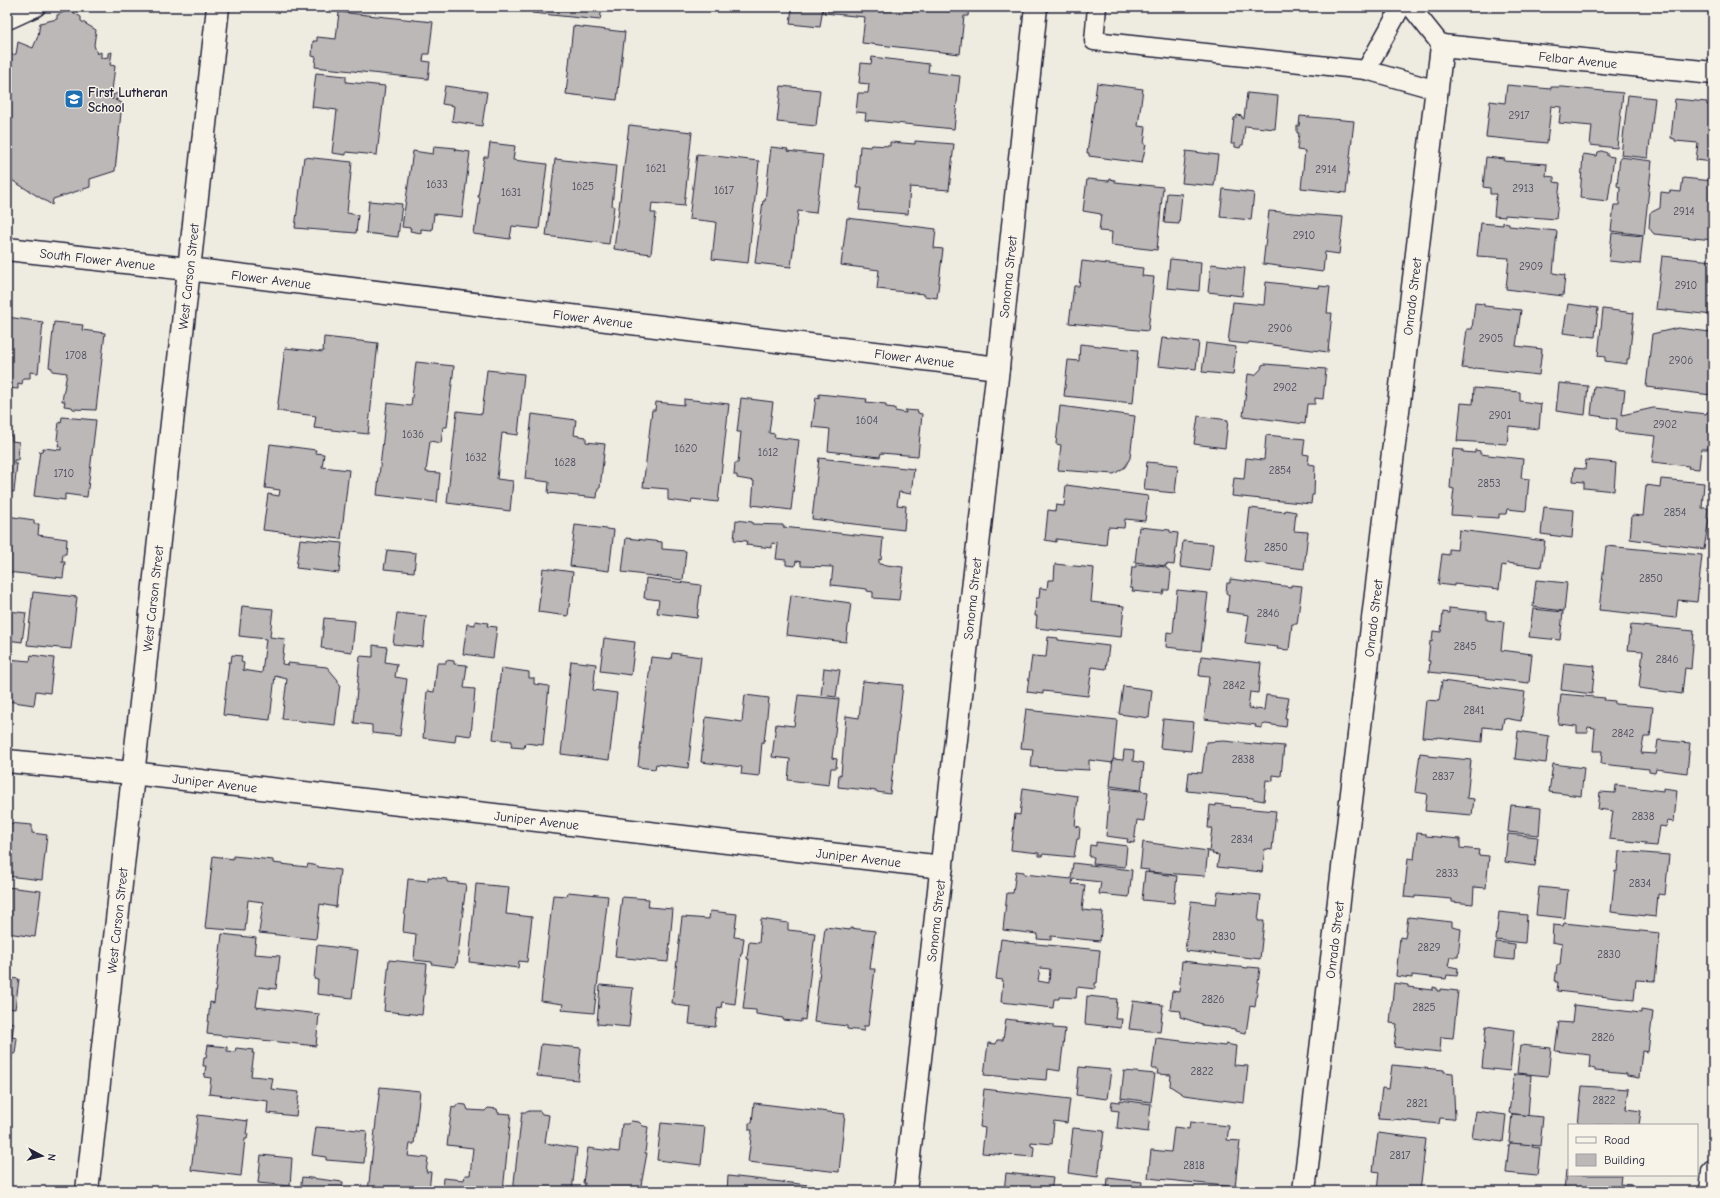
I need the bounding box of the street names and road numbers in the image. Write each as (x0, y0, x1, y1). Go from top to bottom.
street label: Felbar Avenue (1538, 48, 1619, 71)
street label: West Carson Street (175, 221, 202, 330)
street label: Sonoma Street (996, 234, 1020, 319)
street label: South Flower Avenue (39, 245, 156, 273)
street label: Onrado Street (1400, 256, 1424, 336)
street label: Flower Avenue (230, 267, 313, 292)
street label: Flower Avenue (552, 306, 634, 331)
street label: Flower Avenue (874, 345, 956, 370)
street label: West Carson Street (139, 544, 166, 652)
street label: Sonoma Street (960, 556, 984, 641)
street label: Onrado Street (1361, 577, 1385, 658)
street label: Juniper Avenue (172, 770, 259, 795)
street label: Juniper Avenue (493, 808, 580, 832)
street label: Juniper Avenue (815, 845, 902, 870)
street label: West Carson Street (104, 866, 130, 974)
street label: Sonoma Street (923, 878, 948, 963)
street label: Onrado Street (1322, 899, 1347, 979)

